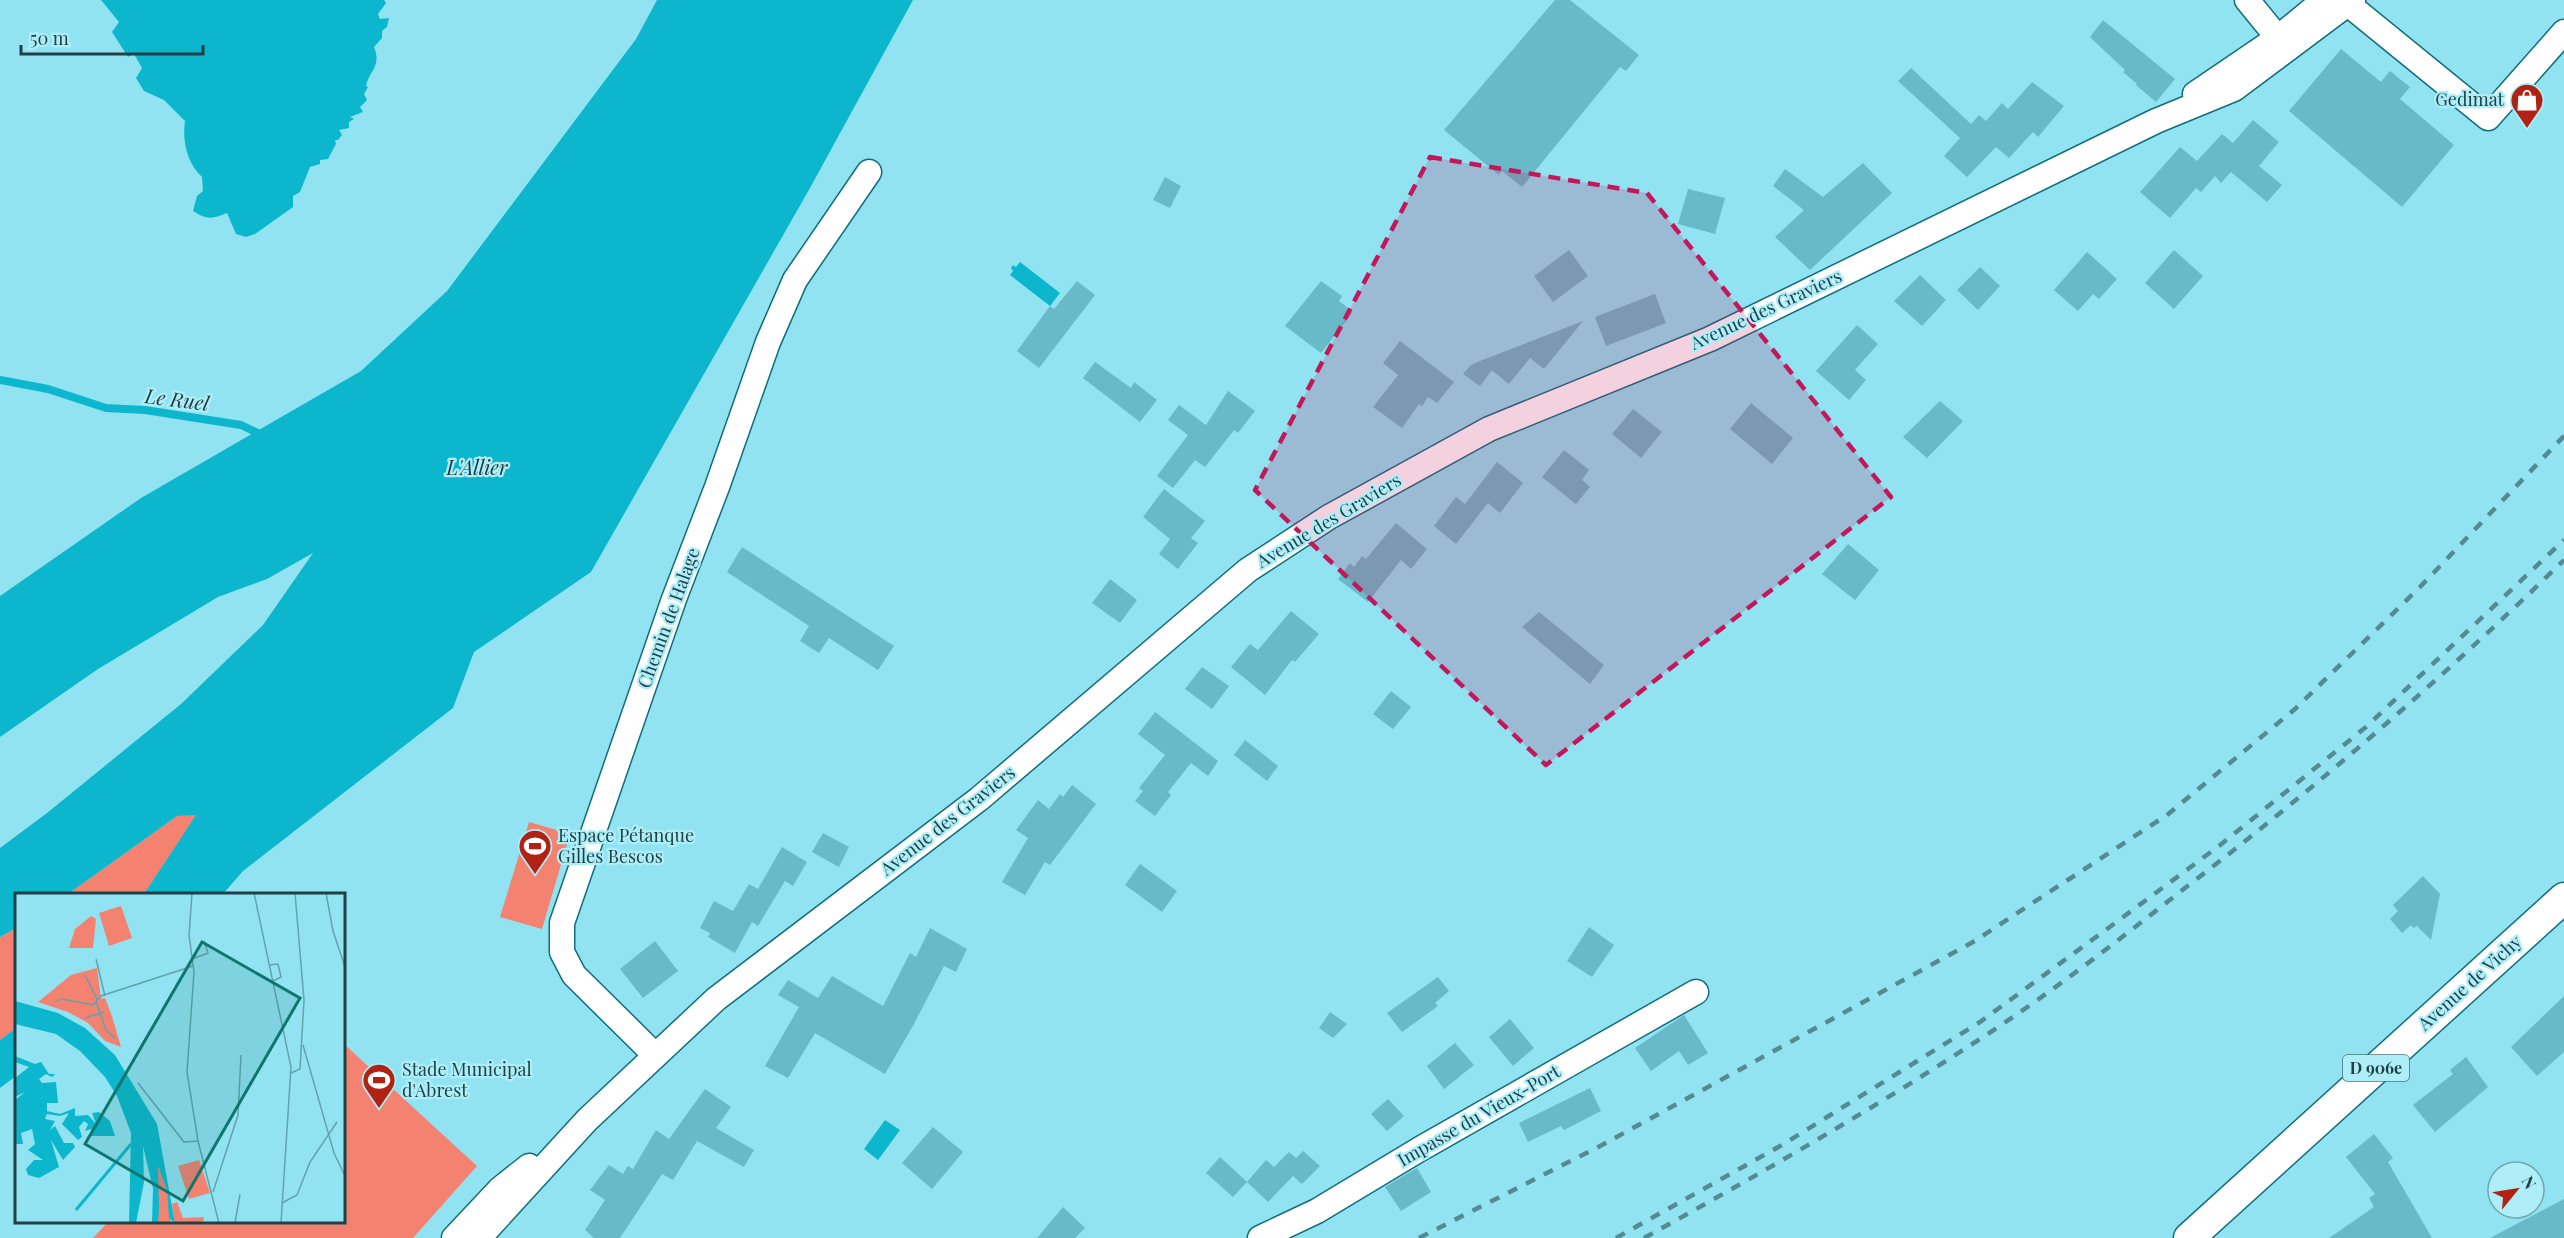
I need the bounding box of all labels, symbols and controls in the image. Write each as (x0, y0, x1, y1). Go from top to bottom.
scale bar (21, 18, 202, 56)
text: 50 m (30, 26, 69, 50)
shop icon: Gedimat (2509, 82, 2545, 129)
place label: Gedimat (2435, 87, 2505, 111)
street label: Avenue des Graviers (1685, 263, 1845, 355)
water label: Le Ruel (143, 381, 212, 416)
water label: L'Allier (446, 453, 509, 480)
street label: Avenue des Graviers (1251, 467, 1405, 573)
street label: Chemin de Halage (632, 544, 705, 691)
street label: Avenue des Graviers (874, 760, 1020, 881)
place label: Espace Pétanque Gilles Bescos (558, 823, 694, 868)
sports icon: Espace Pétanque Gilles Bescos (517, 828, 553, 875)
inset map (15, 893, 345, 1223)
street label: Avenue de Vichy (2412, 929, 2526, 1036)
road number: D 906e (2343, 1055, 2409, 1081)
place label: Stade Municipal d'Abrest (402, 1057, 532, 1102)
street label: Impasse du Vieux-Port (1393, 1058, 1565, 1171)
sports icon: Stade Municipal d'Abrest (361, 1062, 397, 1109)
north arrow (2486, 1160, 2546, 1220)
text: N (2517, 1172, 2542, 1193)

